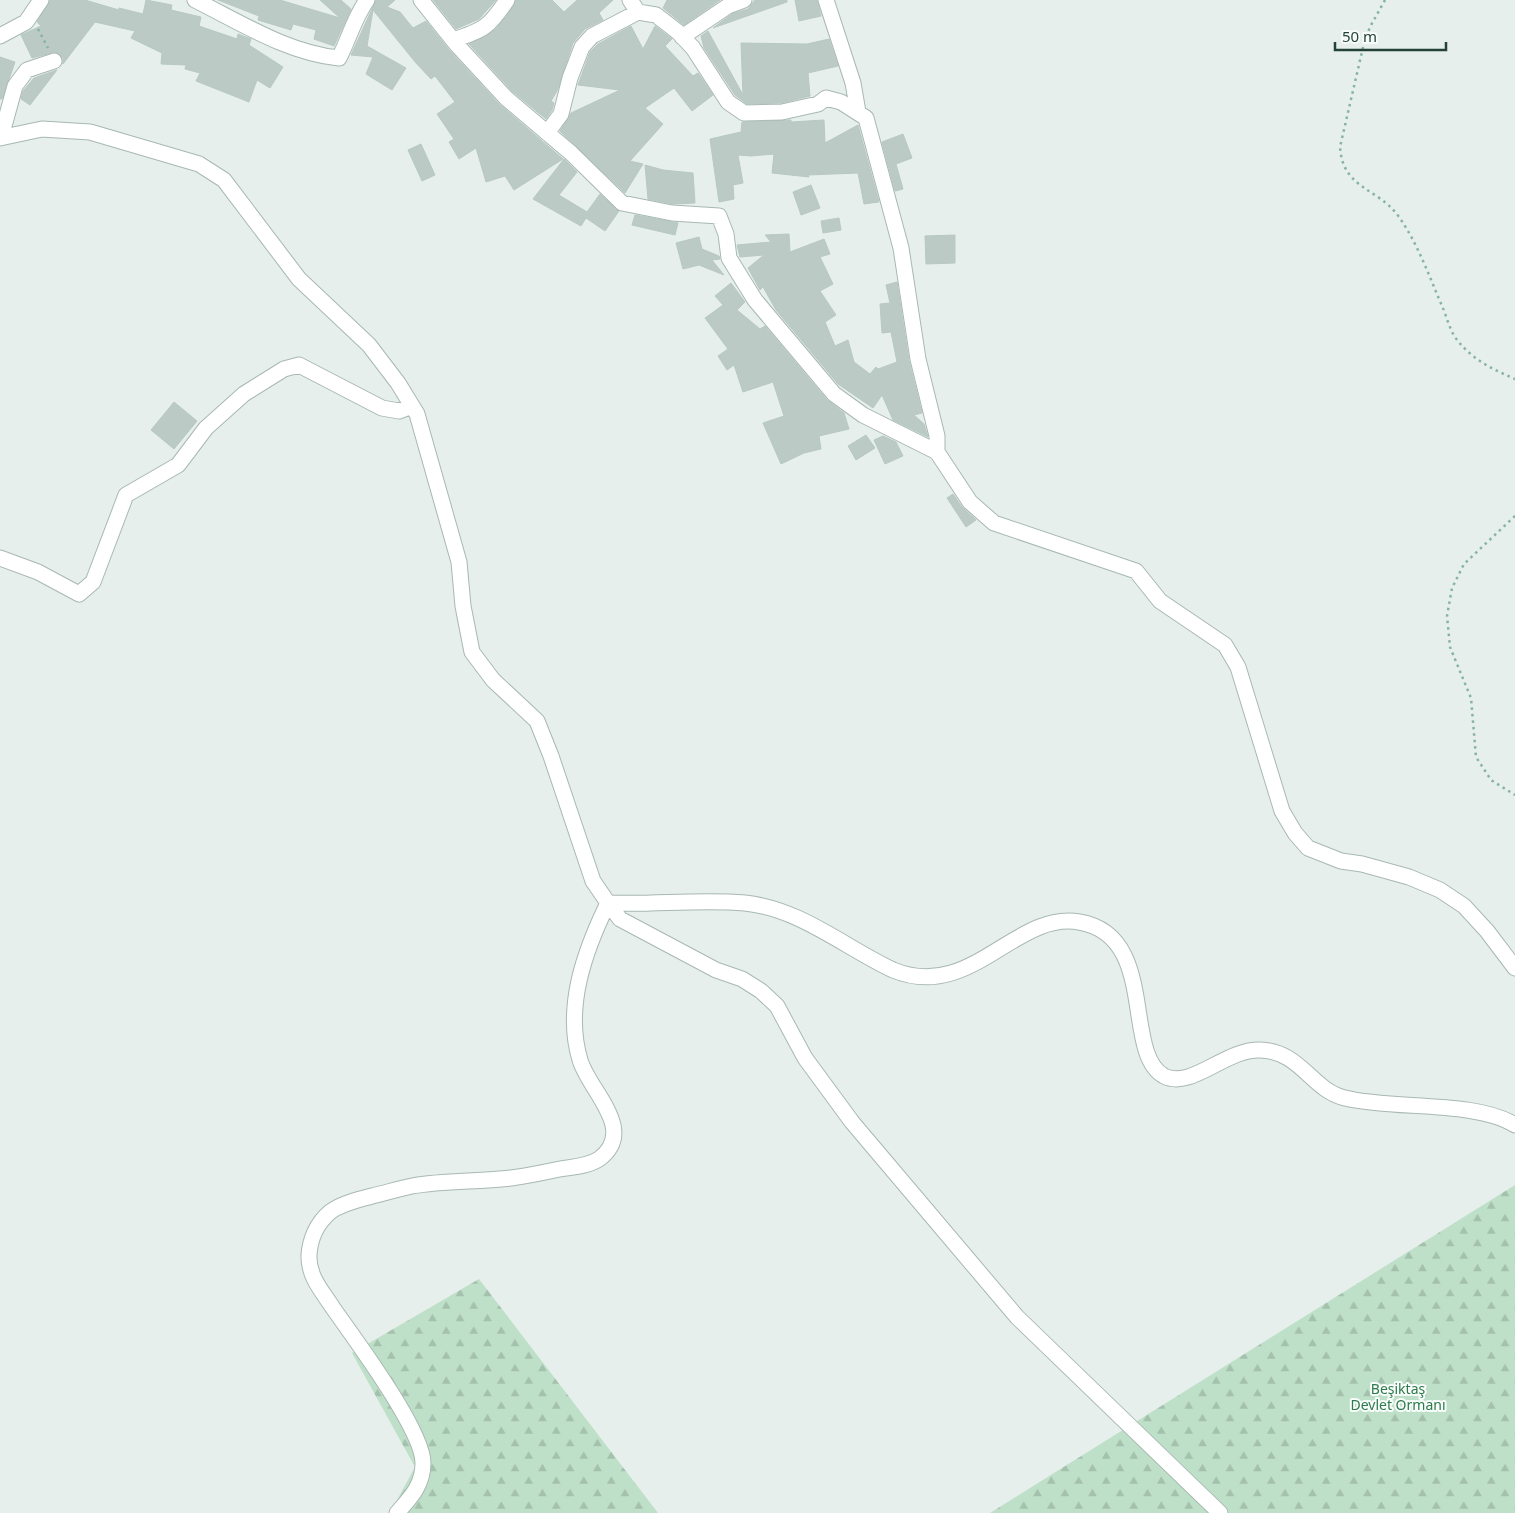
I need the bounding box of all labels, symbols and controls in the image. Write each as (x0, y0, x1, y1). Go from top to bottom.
scale bar (1335, 20, 1446, 52)
text: 50 m (1342, 26, 1377, 46)
park label: Beşiktaş Devlet Ormanı (1350, 1379, 1446, 1414)

